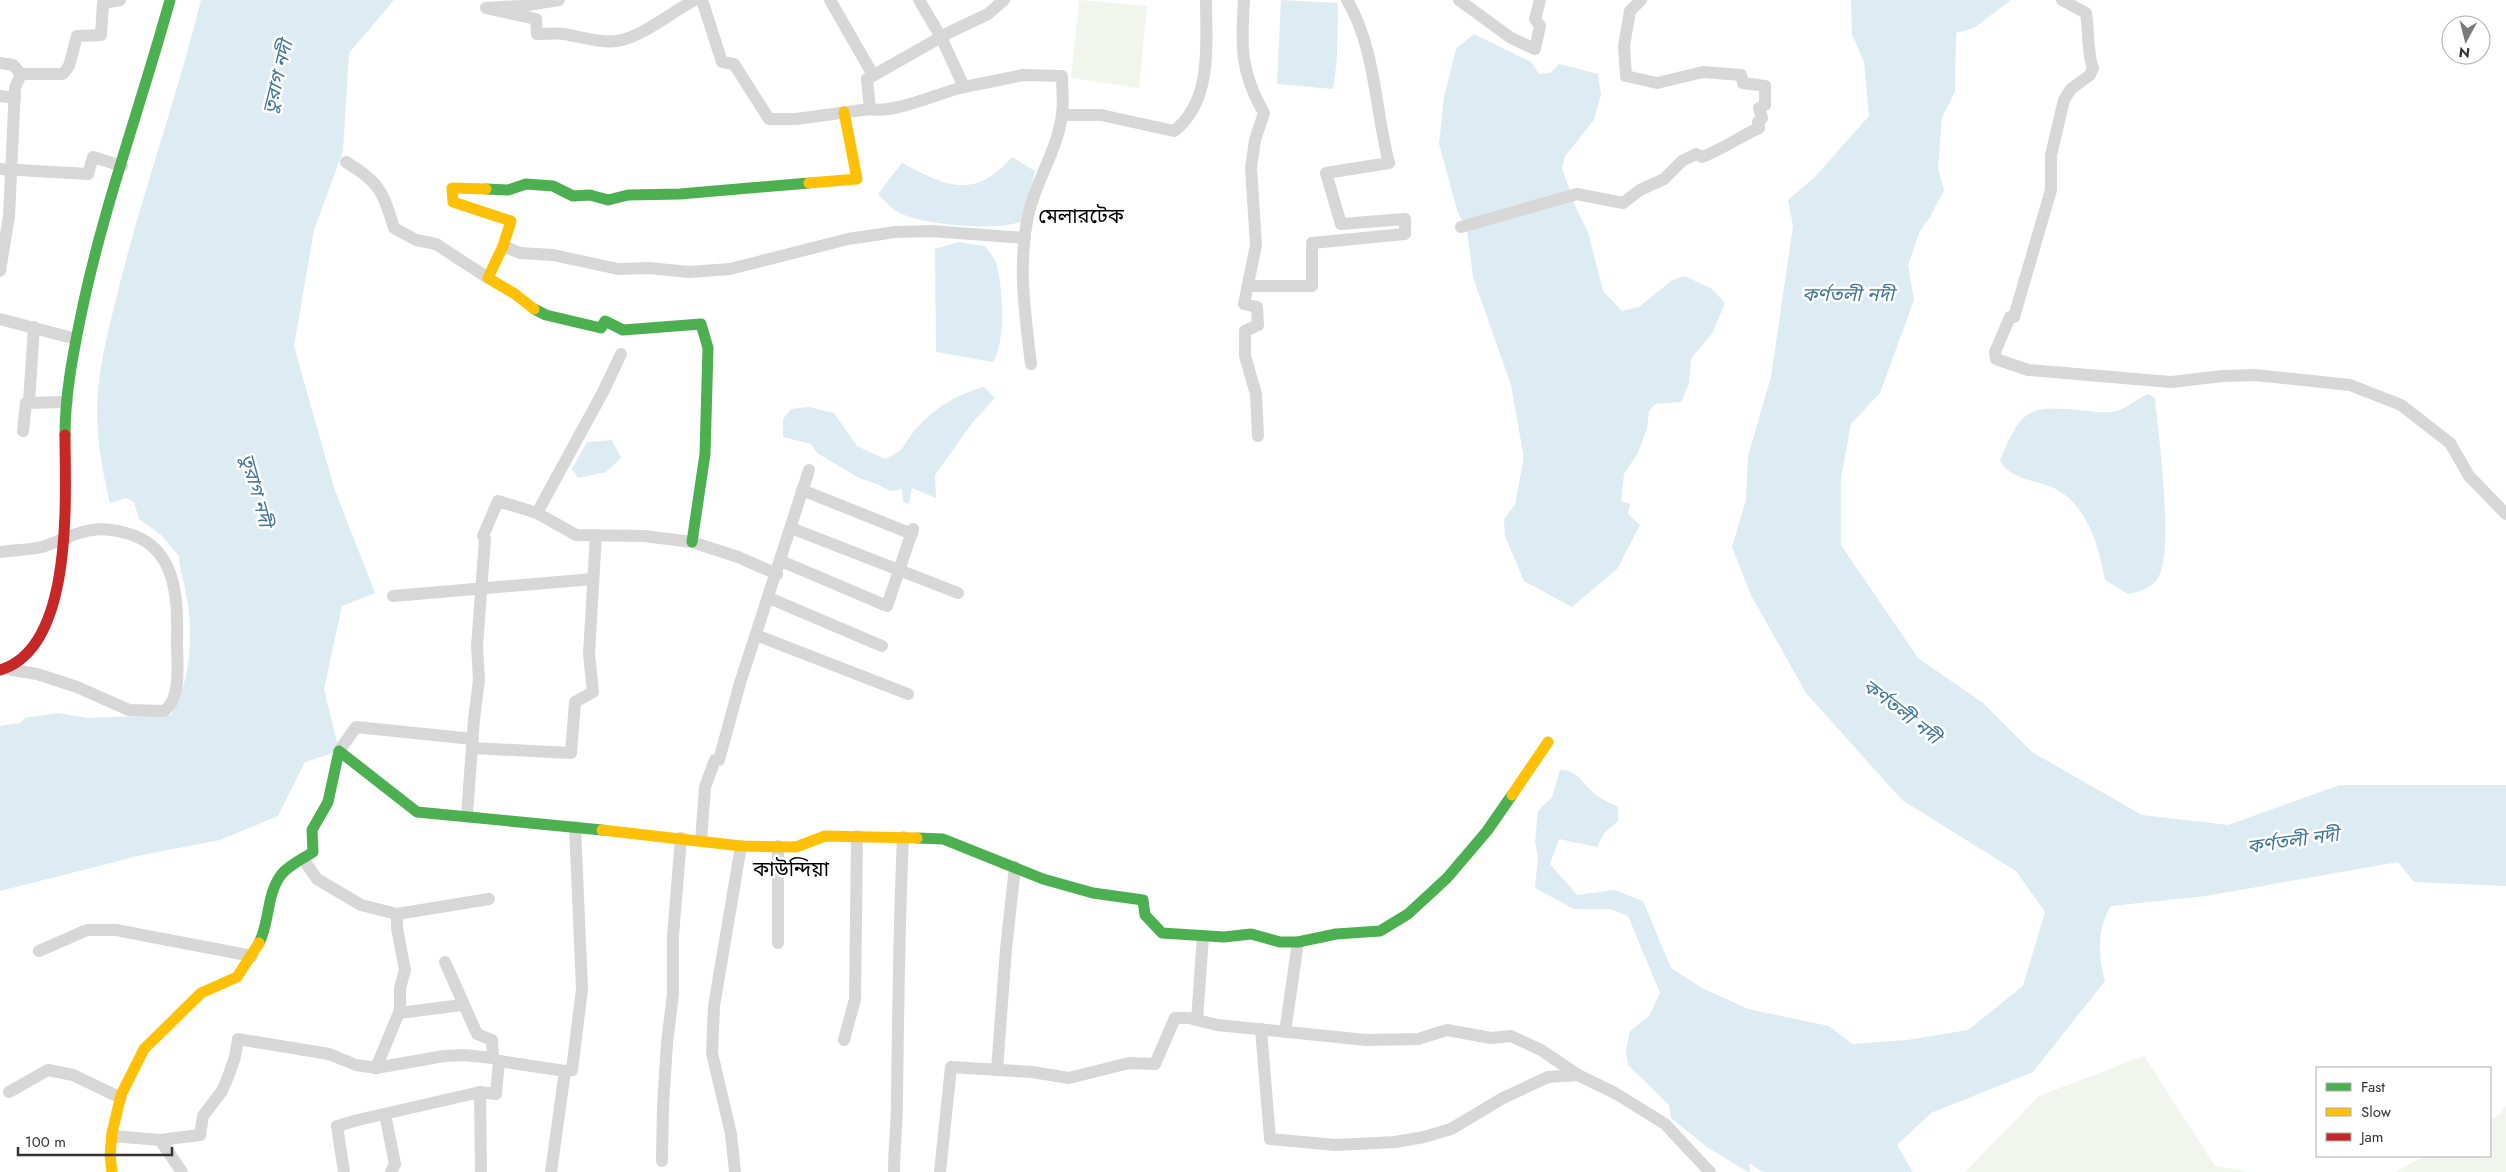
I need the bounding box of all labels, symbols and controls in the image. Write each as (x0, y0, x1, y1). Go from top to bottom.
north arrow (2441, 15, 2491, 65)
water label: তুরাগ নদী (255, 34, 301, 117)
text: N (2458, 42, 2471, 64)
district label: মেলারটেক (1038, 202, 1125, 231)
water label: কর্ণতলী নদী (1802, 281, 1898, 308)
water label: তুরাগ নদী (234, 451, 280, 534)
water label: কর্ণতলী নদী (1857, 672, 1949, 753)
water label: কর্ণতলী নদী (2246, 820, 2345, 860)
district label: কাউন্দিয়া (752, 855, 830, 884)
legend (2316, 1067, 2491, 1157)
text: Fast (2361, 1076, 2385, 1098)
text: Slow (2361, 1101, 2392, 1123)
scale bar (18, 1124, 171, 1156)
text: Jam (2359, 1126, 2384, 1148)
text: 100 m (25, 1131, 66, 1153)

